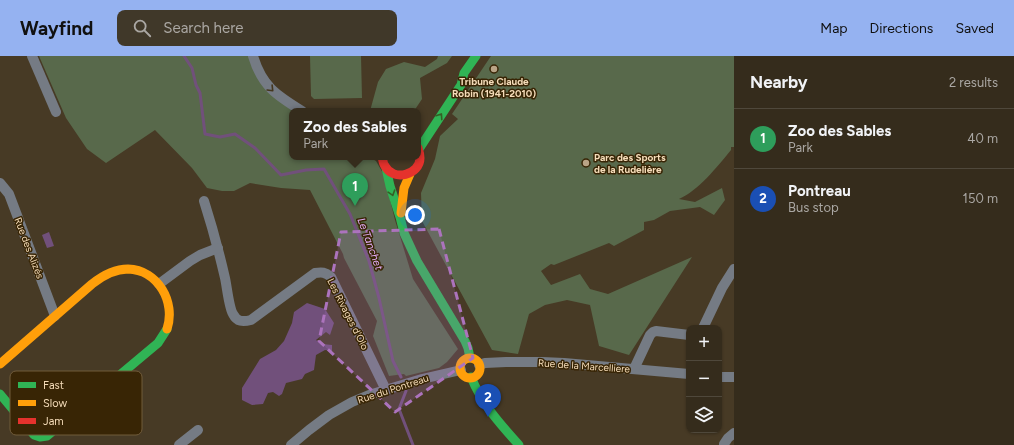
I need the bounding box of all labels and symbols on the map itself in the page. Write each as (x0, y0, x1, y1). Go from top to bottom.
marker: Tribune Claude Robin (1941-2010) (489, 64, 499, 74)
place label: Tribune Claude Robin (1941-2010) (452, 75, 536, 100)
one-way arrow (266, 84, 274, 92)
one-way arrow (435, 114, 442, 121)
place label: Parc des Sports de la Rudelière (594, 151, 666, 176)
marker: Parc des Sports de la Rudelière (581, 158, 591, 168)
pin: 1 (342, 173, 368, 206)
one-way arrow (387, 189, 396, 196)
your location (405, 205, 425, 225)
street label: Rue des Alizés (11, 216, 47, 281)
water label: Le Tanchet (355, 216, 386, 273)
street label: Les Rivages d'Olo (324, 276, 372, 352)
street label: Rue de la Marcelliere (538, 356, 631, 376)
legend (10, 371, 142, 435)
street label: Rue du Pontreau (356, 371, 430, 407)
text: Fast (43, 379, 64, 392)
pin: 2 (475, 384, 501, 417)
text: Slow (43, 397, 67, 410)
text: Jam (43, 415, 64, 428)

